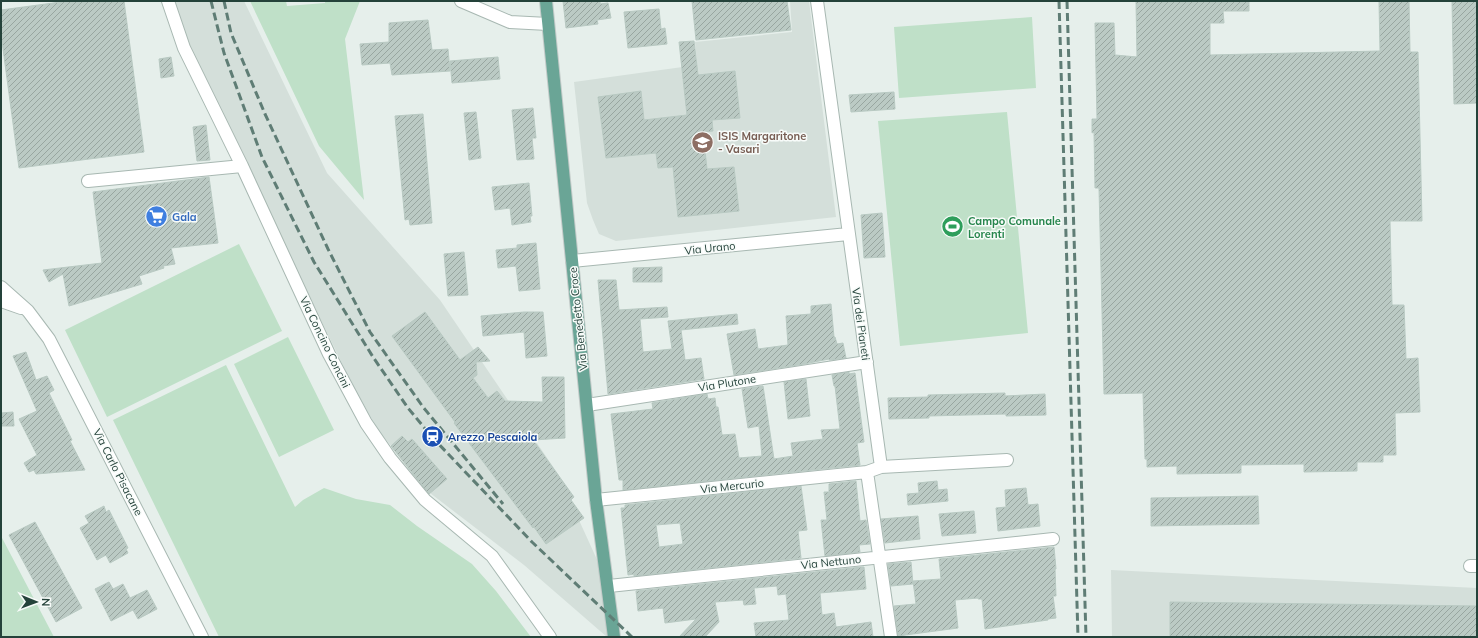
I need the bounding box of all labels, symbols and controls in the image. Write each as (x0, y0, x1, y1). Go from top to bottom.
school or university icon: ISIS Margaritone - Vasari (690, 129, 716, 155)
place label: ISIS Margaritone - Vasari (718, 129, 806, 156)
supermarket icon: Gala (143, 204, 169, 230)
place label: Gala (172, 210, 197, 224)
sports icon: Campo Comunale Lorenti (940, 214, 966, 240)
place label: Campo Comunale Lorenti (968, 214, 1061, 241)
street label: Via Urano (684, 238, 736, 258)
street label: Via Benedetto Croce (566, 267, 590, 371)
street label: Via dei Pianeti (849, 287, 873, 361)
street label: Via Concino Concini (297, 294, 353, 390)
street label: Via Plutone (697, 372, 757, 394)
station icon: Arezzo Pescaiola (419, 424, 445, 450)
street label: Via Carlo Pisacane (90, 426, 146, 518)
place label: Arezzo Pescaiola (448, 430, 538, 444)
street label: Via Mercurio (700, 476, 764, 496)
street label: Via Nettuno (800, 552, 862, 572)
north arrow (16, 582, 56, 622)
text: N (39, 598, 53, 606)

